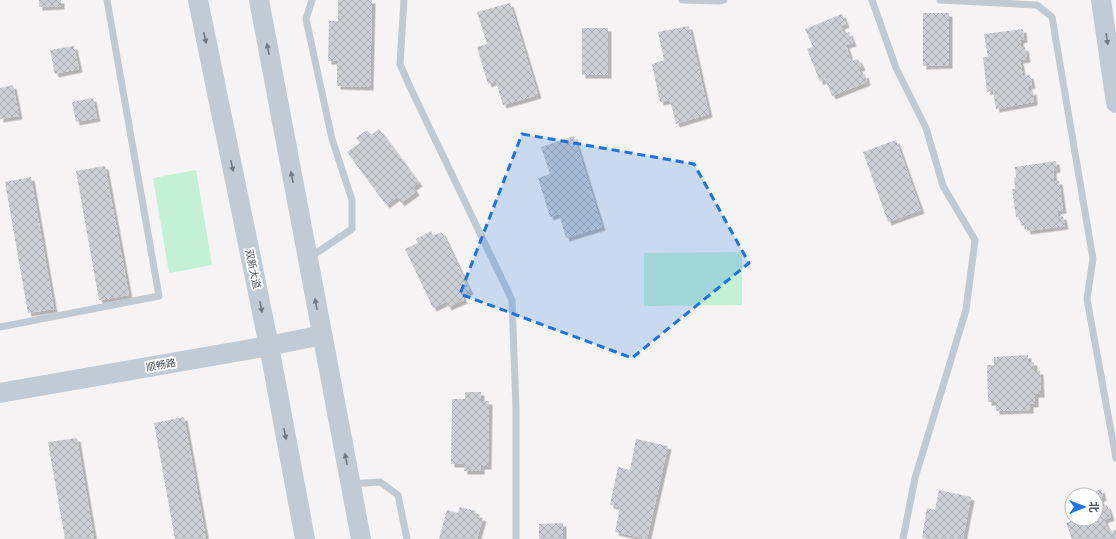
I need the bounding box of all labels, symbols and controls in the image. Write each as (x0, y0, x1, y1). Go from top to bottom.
one-way arrow (203, 32, 209, 44)
one-way arrow (1104, 33, 1110, 45)
one-way arrow (265, 43, 271, 55)
one-way arrow (229, 159, 235, 172)
one-way arrow (289, 170, 295, 183)
street label: 双新大道 (242, 248, 264, 290)
one-way arrow (313, 298, 319, 310)
one-way arrow (258, 300, 264, 313)
street label: 顺畅路 (145, 356, 177, 374)
one-way arrow (282, 428, 288, 440)
one-way arrow (343, 453, 349, 466)
north arrow (1064, 487, 1104, 527)
text: 北 (1087, 502, 1101, 513)

